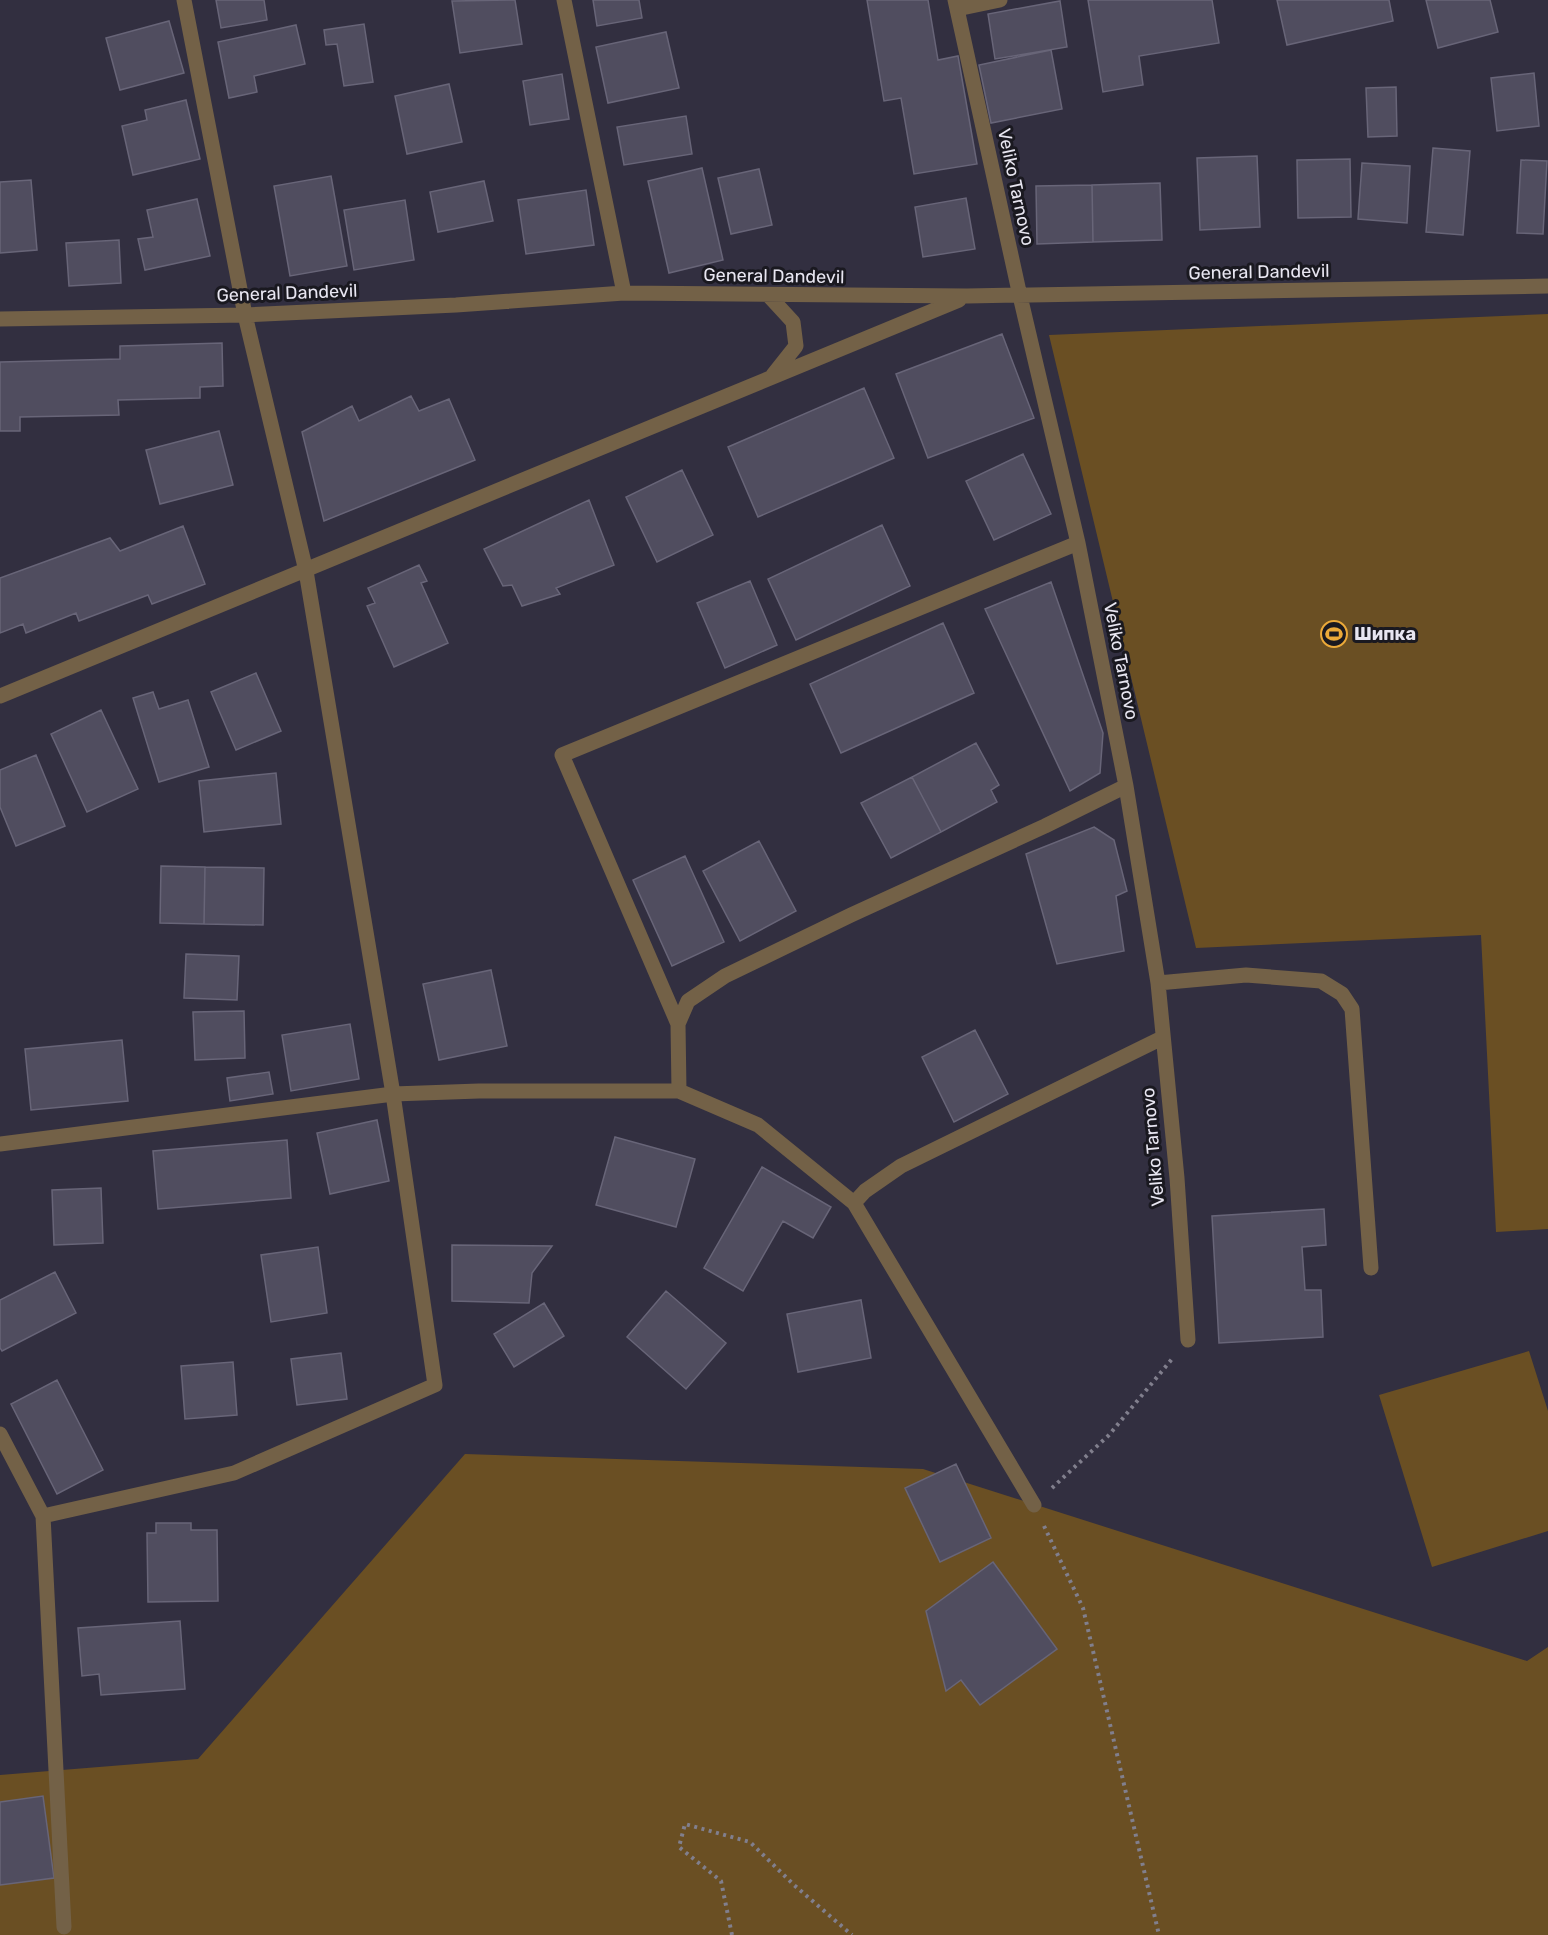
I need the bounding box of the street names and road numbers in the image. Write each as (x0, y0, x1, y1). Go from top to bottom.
street label: Veliko Tarnovo (993, 126, 1039, 248)
street label: General Dandevil (1188, 260, 1330, 284)
street label: General Dandevil (703, 264, 845, 288)
street label: General Dandevil (216, 280, 358, 306)
street label: Veliko Tarnovo (1099, 600, 1143, 722)
street label: Veliko Tarnovo (1137, 1087, 1169, 1207)

